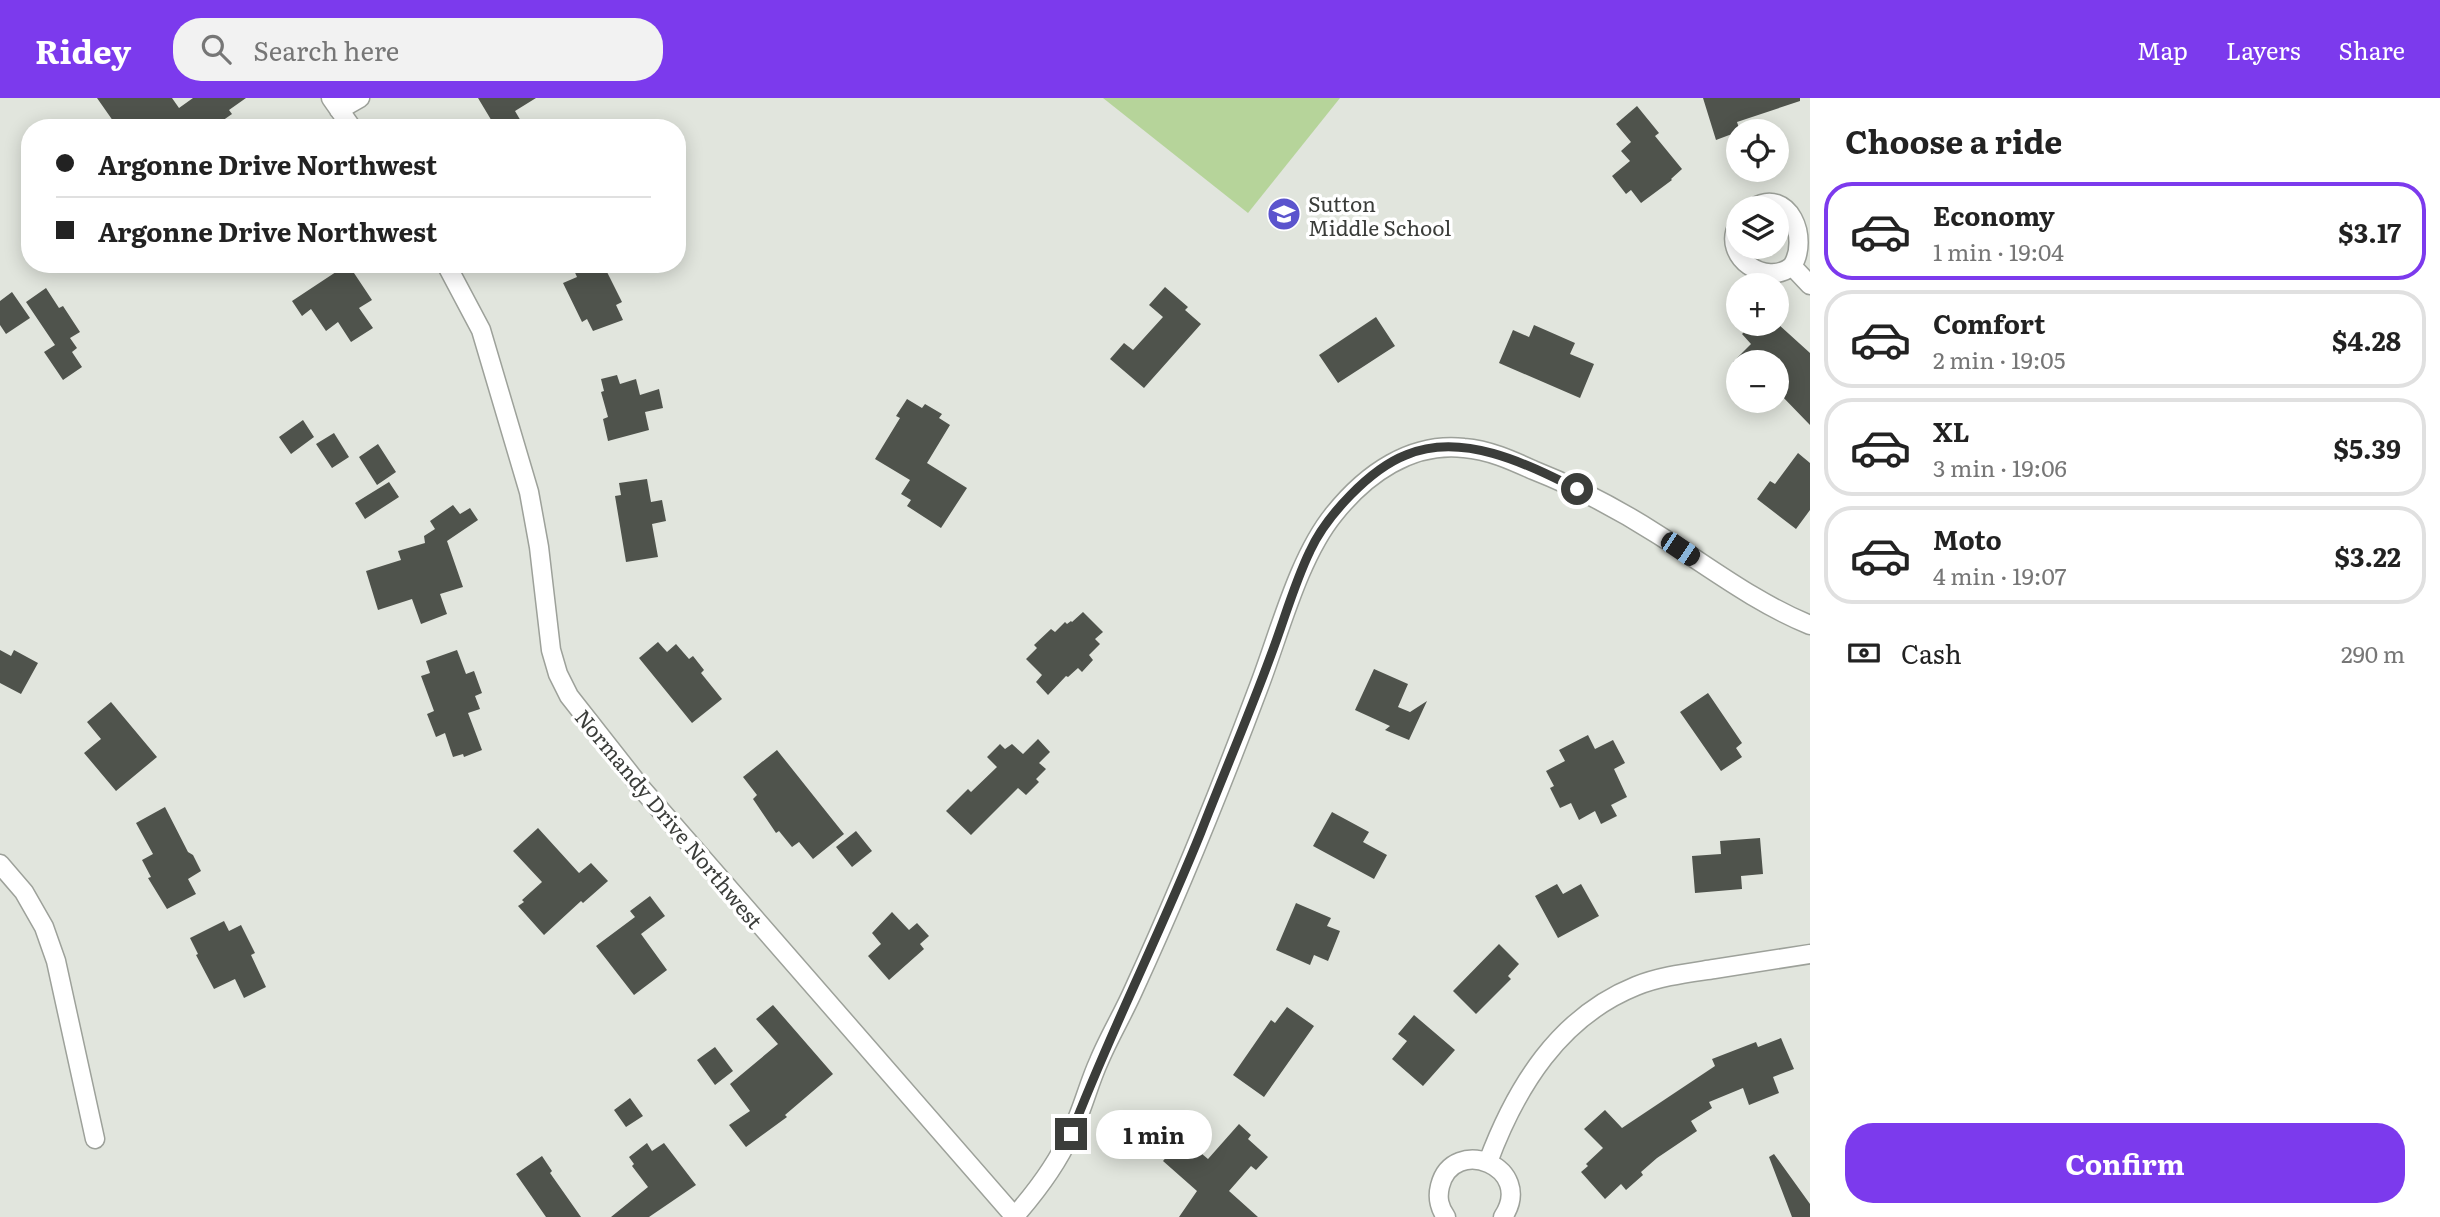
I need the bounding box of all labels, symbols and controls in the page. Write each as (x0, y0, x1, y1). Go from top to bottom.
search box (173, 18, 663, 81)
text: Ridey (35, 25, 131, 74)
icon: search (197, 30, 235, 68)
text: Search here (253, 30, 399, 69)
text: Map (2137, 32, 2188, 67)
text: Layers (2226, 32, 2300, 67)
text: Share (2338, 32, 2405, 67)
text: Choose a ride (1845, 116, 2062, 164)
map controls (1726, 119, 1789, 413)
button: locate (1726, 119, 1789, 182)
text: Argonne Drive Northwest (98, 144, 437, 183)
place label: Sutton Middle School (1308, 187, 1451, 242)
school or university icon: Sutton Middle School (1265, 195, 1303, 233)
text: Economy (1933, 195, 2055, 234)
button: layers (1726, 196, 1789, 259)
icon: car (1849, 200, 1912, 263)
text: Argonne Drive Northwest (98, 211, 437, 250)
text: $3.17 (2338, 212, 2401, 251)
text: 1 min · 19:04 (1933, 234, 2064, 268)
button: + (1726, 273, 1789, 336)
text: Comfort (1933, 303, 2045, 342)
icon: car (1849, 308, 1912, 371)
text: $4.28 (2332, 320, 2401, 359)
text: 2 min · 19:05 (1933, 342, 2065, 376)
button: − (1726, 350, 1789, 413)
text: XL (1933, 411, 1970, 450)
icon: car (1849, 416, 1912, 479)
text: $5.39 (2333, 428, 2401, 467)
text: 3 min · 19:06 (1933, 450, 2067, 484)
route start (1561, 473, 1593, 505)
text: Moto (1933, 519, 2002, 558)
icon: car (1849, 524, 1912, 587)
car (1657, 529, 1704, 569)
text: $3.22 (2335, 536, 2401, 575)
text: 4 min · 19:07 (1933, 558, 2066, 592)
text: Cash (1901, 633, 1962, 672)
icon: cash (1845, 634, 1883, 672)
text: 290 m (2341, 636, 2405, 670)
street label: Normandy Drive Northwest (569, 702, 771, 935)
callout: 1 min (1096, 1110, 1211, 1158)
text: 1 min (1123, 1117, 1185, 1151)
route end (1055, 1118, 1087, 1150)
button: Confirm (1845, 1123, 2405, 1203)

